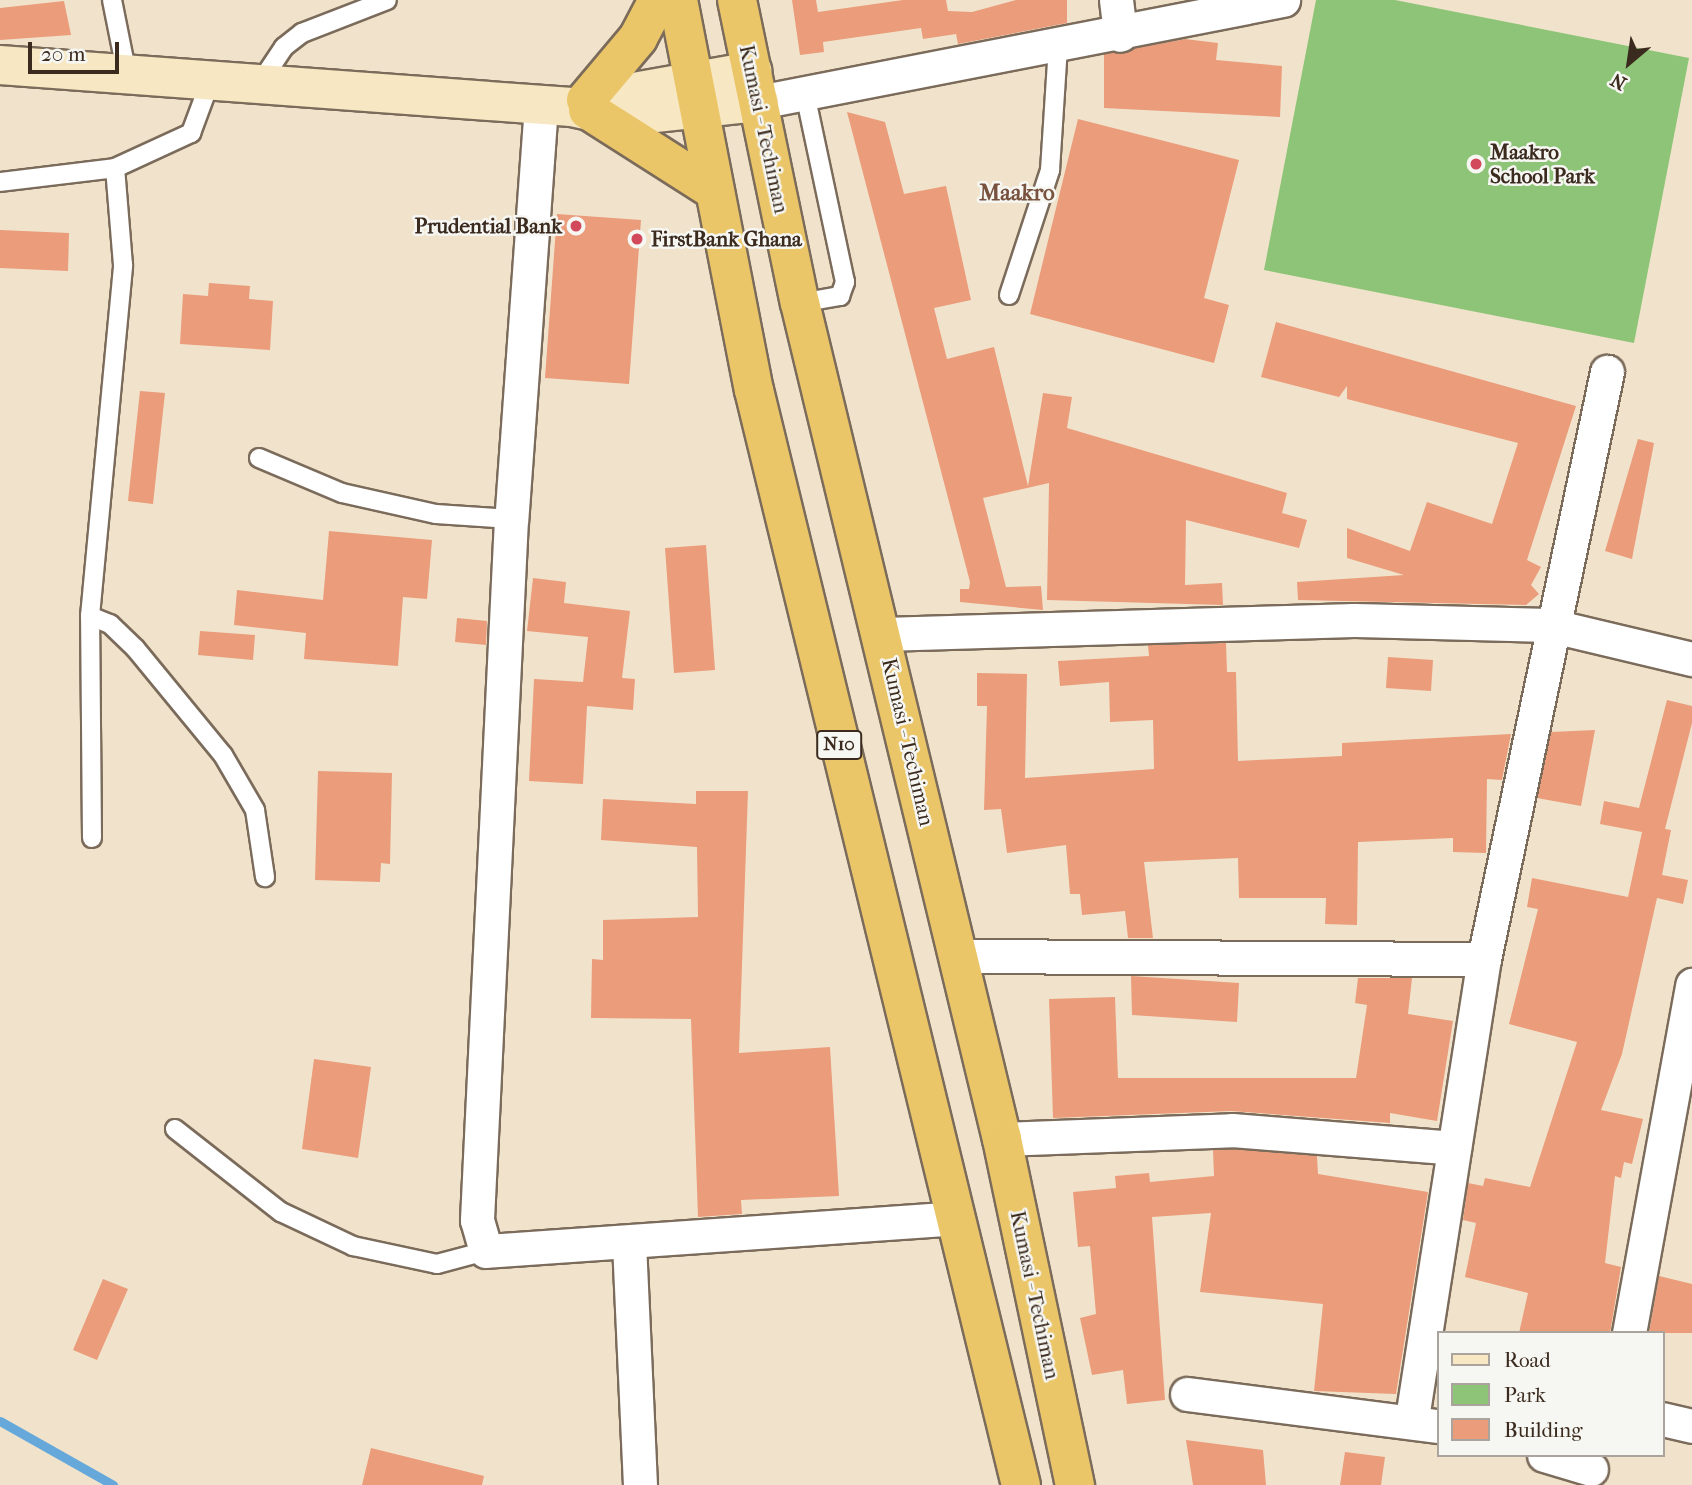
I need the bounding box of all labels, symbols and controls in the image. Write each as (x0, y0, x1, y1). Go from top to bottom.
scale bar (32, 28, 122, 72)
north arrow (1594, 28, 1664, 98)
text: 20 m (41, 42, 85, 66)
street label: Kumasi - Techiman (734, 42, 794, 216)
text: N (1607, 68, 1630, 94)
place label: Maakro School Park (1490, 139, 1595, 189)
marker: Maakro School Park (1468, 156, 1484, 172)
district label: Maakro (979, 179, 1055, 207)
place label: Prudential Bank (415, 213, 562, 239)
marker: Prudential Bank (568, 218, 584, 234)
place label: FirstBank Ghana (651, 226, 802, 252)
marker: FirstBank Ghana (629, 231, 645, 247)
street label: Kumasi - Techiman (876, 656, 940, 828)
road number: N10 (814, 730, 864, 760)
street label: Kumasi - Techiman (1005, 1208, 1065, 1382)
legend (1436, 1331, 1664, 1457)
text: Road (1504, 1348, 1551, 1372)
text: Park (1504, 1383, 1546, 1407)
text: Building (1504, 1418, 1582, 1442)

